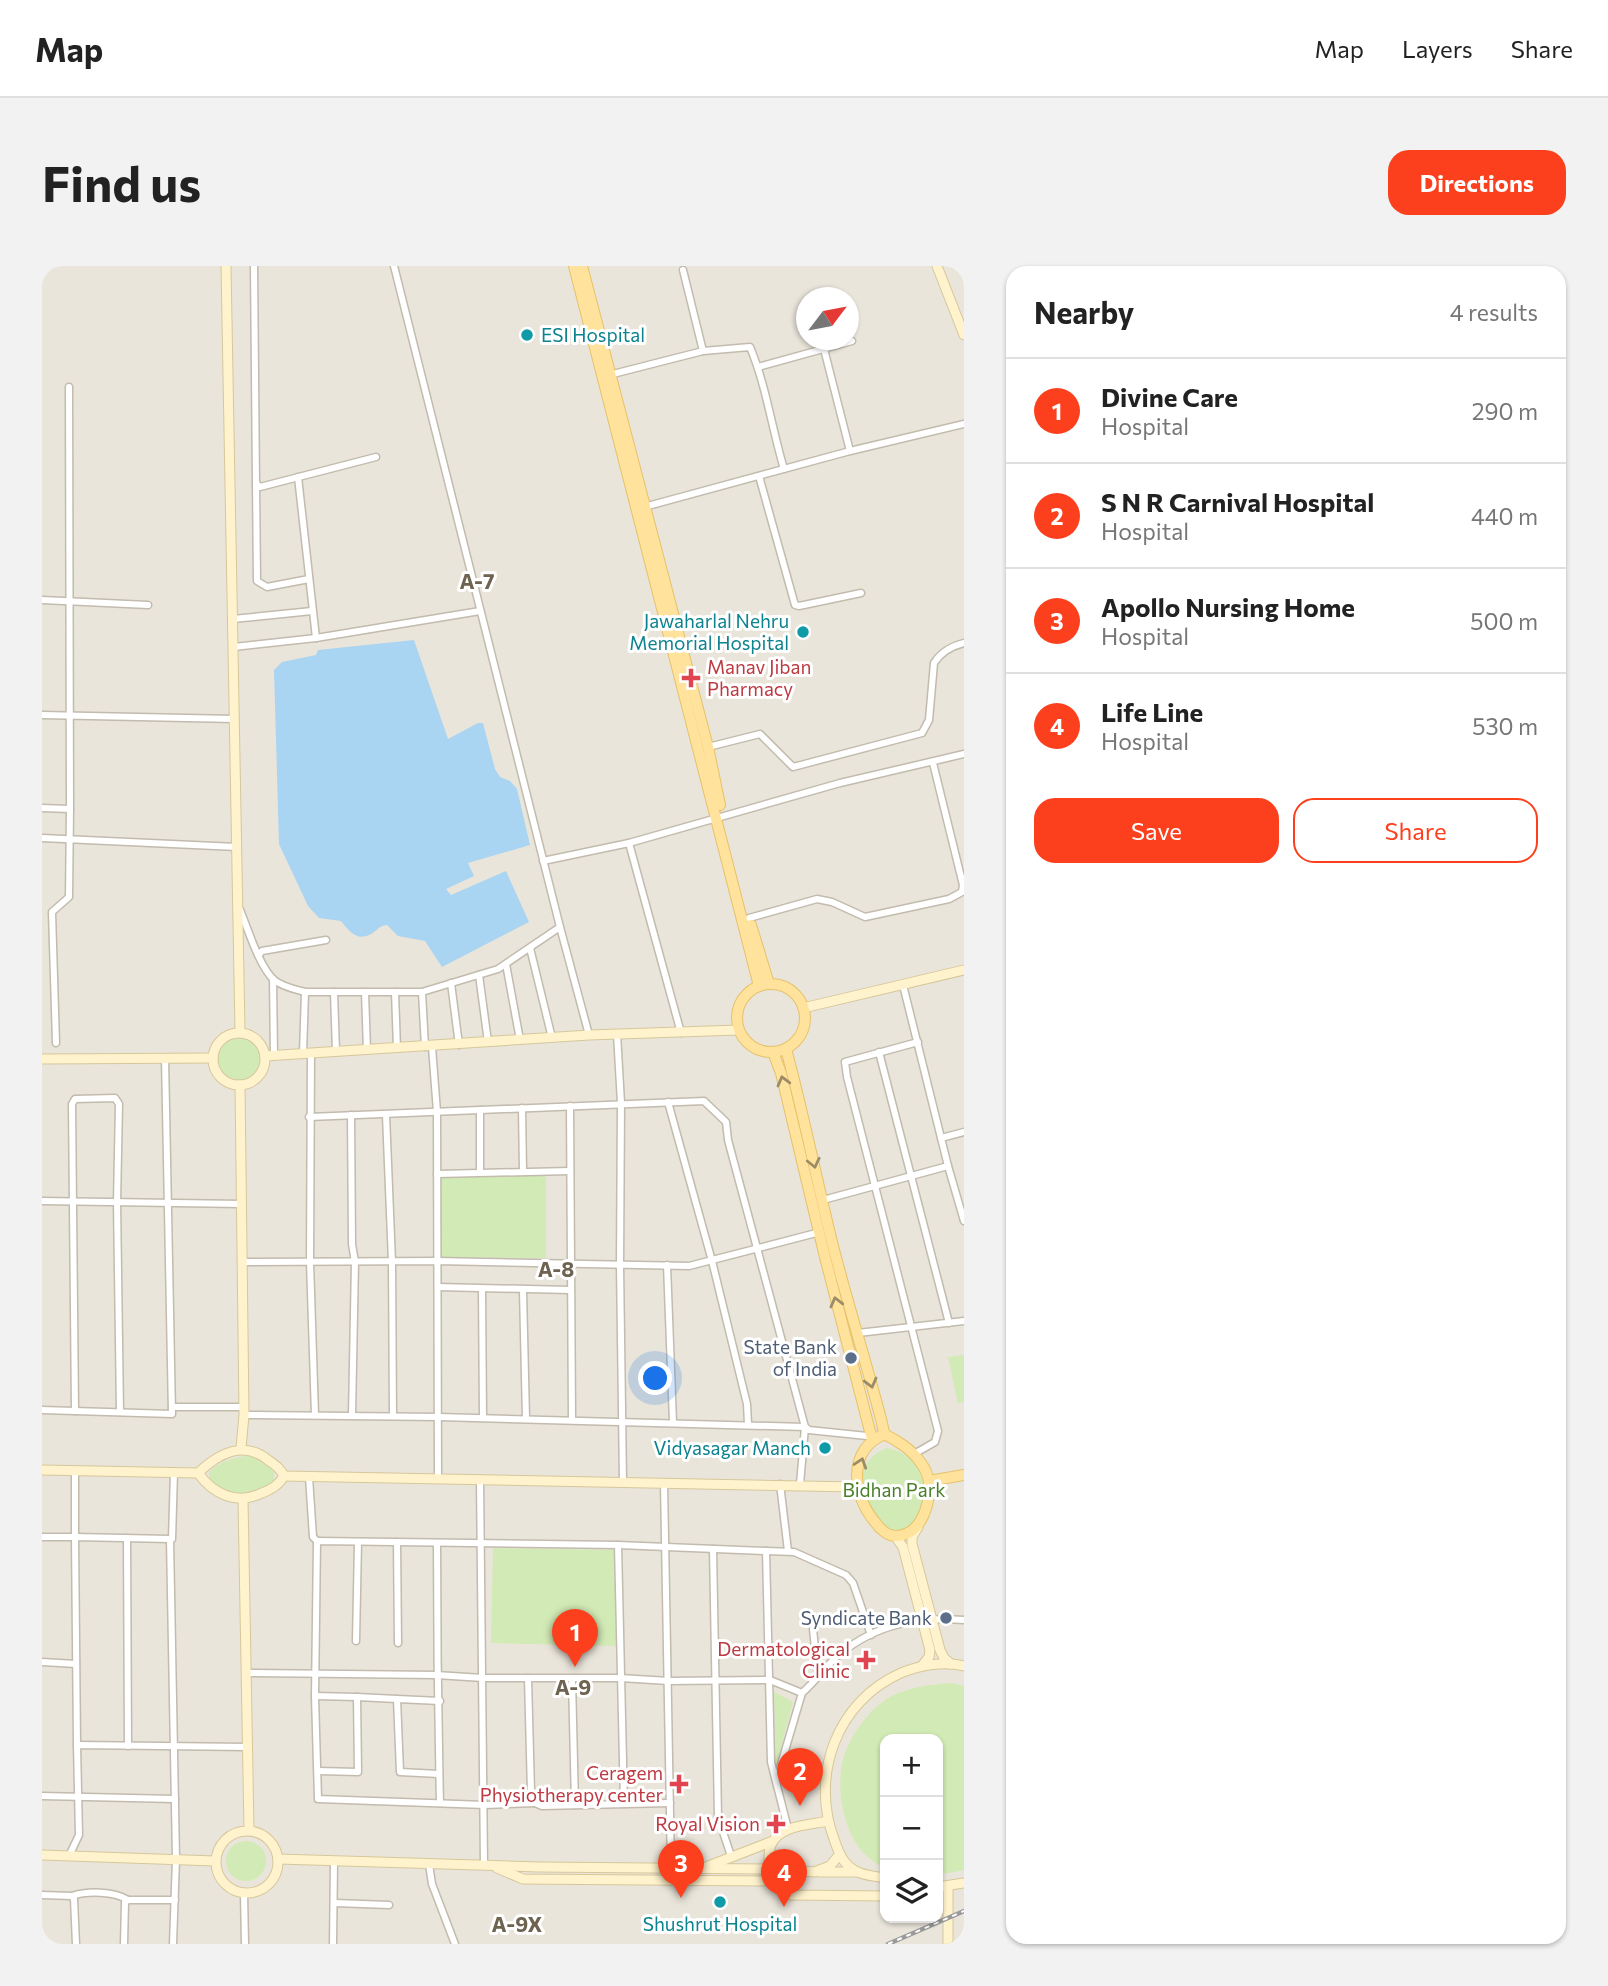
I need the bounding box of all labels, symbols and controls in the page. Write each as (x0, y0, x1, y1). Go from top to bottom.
text: Map (35, 28, 103, 69)
text: Map (1315, 34, 1364, 63)
text: Layers (1402, 34, 1473, 63)
text: Share (1511, 34, 1573, 63)
button: Directions (1388, 150, 1566, 215)
text: Find us (42, 152, 201, 212)
north arrow (796, 287, 859, 350)
text: Nearby (1034, 293, 1134, 330)
text: 4 results (1450, 298, 1538, 326)
place label: ESI Hospital (541, 323, 645, 346)
marker: ESI Hospital (519, 327, 535, 343)
text: Divine Care (1101, 381, 1238, 412)
text: 1 (1052, 397, 1062, 425)
text: 290 m (1472, 397, 1538, 425)
text: Hospital (1101, 412, 1189, 440)
text: S N R Carnival Hospital (1101, 486, 1374, 517)
text: 2 (1050, 502, 1064, 530)
text: 440 m (1471, 502, 1538, 530)
text: Hospital (1101, 517, 1189, 545)
district label: A-7 (459, 568, 495, 593)
text: Apollo Nursing Home (1101, 591, 1355, 622)
text: 3 (1050, 607, 1064, 635)
text: 500 m (1470, 607, 1538, 635)
place label: Jawaharlal Nehru Memorial Hospital (629, 609, 789, 654)
text: Hospital (1101, 622, 1189, 650)
marker: Jawaharlal Nehru Memorial Hospital (795, 624, 811, 640)
place label: Manav Jiban Pharmacy (707, 655, 811, 700)
marker: Manav Jiban Pharmacy (681, 668, 701, 688)
text: Life Line (1101, 696, 1203, 727)
text: 4 (1050, 712, 1064, 740)
text: 530 m (1472, 712, 1538, 740)
text: Hospital (1101, 727, 1189, 755)
button: Save (1034, 798, 1279, 863)
button: Share (1293, 798, 1538, 863)
one-way arrow (776, 1075, 791, 1087)
one-way arrow (806, 1156, 820, 1168)
district label: A-8 (538, 1256, 574, 1281)
one-way arrow (830, 1296, 845, 1308)
place label: State Bank of India (744, 1335, 837, 1380)
marker: State Bank of India (843, 1350, 859, 1366)
your location (638, 1361, 672, 1395)
one-way arrow (863, 1376, 878, 1388)
place label: Vidyasagar Manch (654, 1436, 811, 1459)
marker: Vidyasagar Manch (817, 1440, 833, 1456)
one-way arrow (853, 1458, 867, 1470)
park label: Bidhan Park (842, 1478, 946, 1501)
place label: Syndicate Bank (801, 1606, 932, 1629)
pin: 1 (552, 1609, 598, 1667)
marker: Syndicate Bank (938, 1610, 954, 1626)
place label: Dermatological Clinic (717, 1637, 850, 1682)
marker: Dermatological Clinic (856, 1650, 876, 1670)
district label: A-9 (555, 1674, 591, 1699)
map controls (880, 1734, 943, 1923)
button: + (880, 1734, 943, 1797)
pin: 2 (777, 1748, 823, 1806)
place label: Ceragem Physiotherapy center (480, 1761, 663, 1806)
marker: Ceragem Physiotherapy center (669, 1774, 689, 1794)
button: − (880, 1797, 943, 1860)
place label: Royal Vision (655, 1812, 760, 1835)
marker: Royal Vision (766, 1814, 786, 1834)
pin: 3 (658, 1840, 704, 1898)
pin: 4 (761, 1849, 807, 1907)
button: layers (880, 1860, 943, 1923)
marker: Shushrut Hospital (712, 1894, 728, 1910)
district label: A-9X (492, 1911, 542, 1936)
place label: Shushrut Hospital (643, 1912, 797, 1935)

